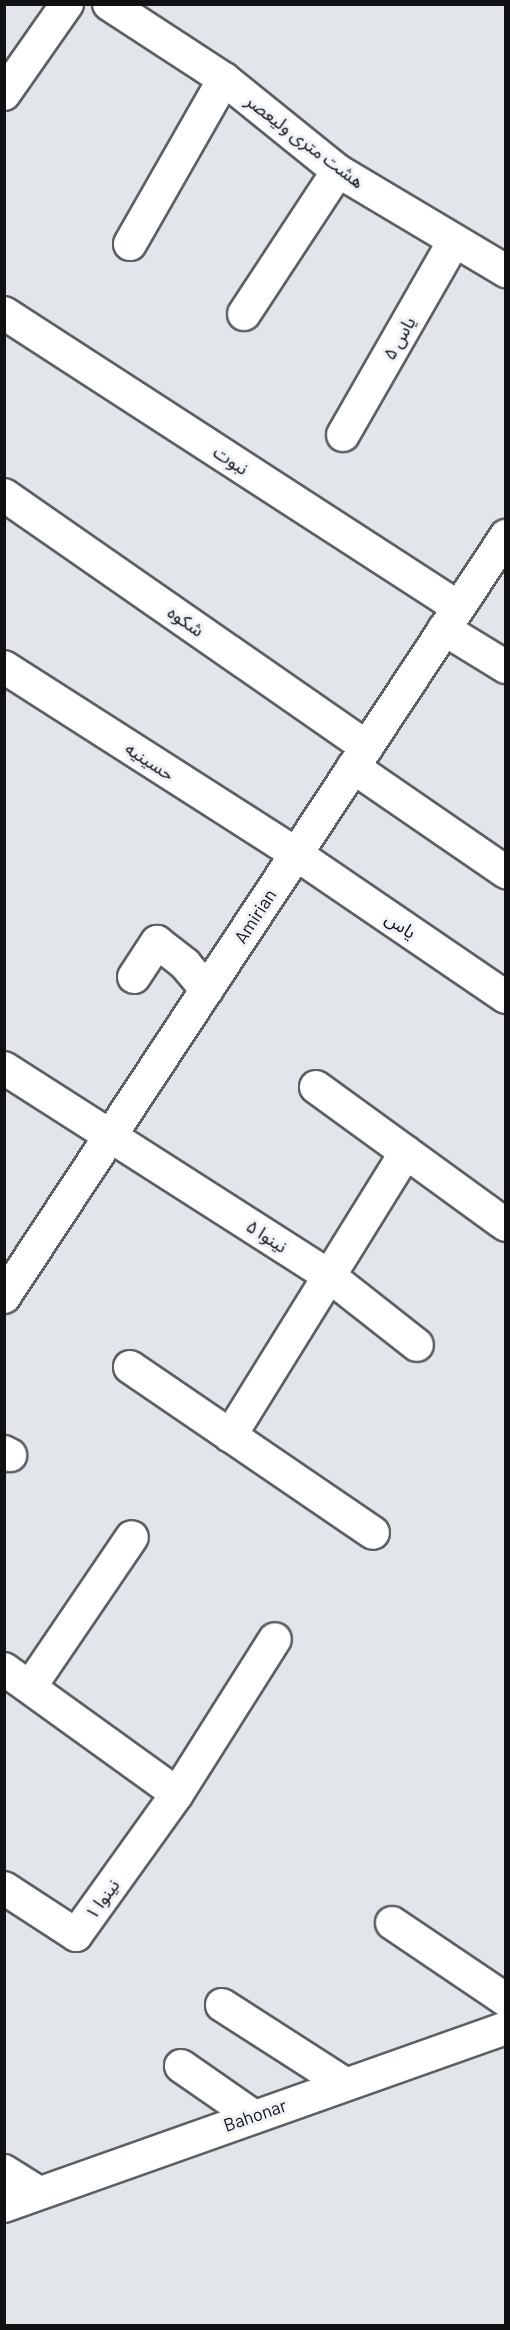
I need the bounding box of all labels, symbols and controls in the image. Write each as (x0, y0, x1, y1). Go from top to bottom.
street label: هشت متری ولیعصر (242, 89, 368, 193)
street label: یاس ۵ (378, 313, 420, 363)
street label: نبوت (209, 441, 253, 479)
street label: شکوه (164, 601, 208, 641)
street label: حسینیه (121, 737, 179, 785)
street label: Amirian (229, 885, 281, 947)
street label: یاس (382, 907, 420, 943)
street label: نینوا ۵ (242, 1215, 292, 1257)
street label: نینوا ۱ (80, 1875, 124, 1923)
street label: Bahonar (221, 2094, 289, 2136)

